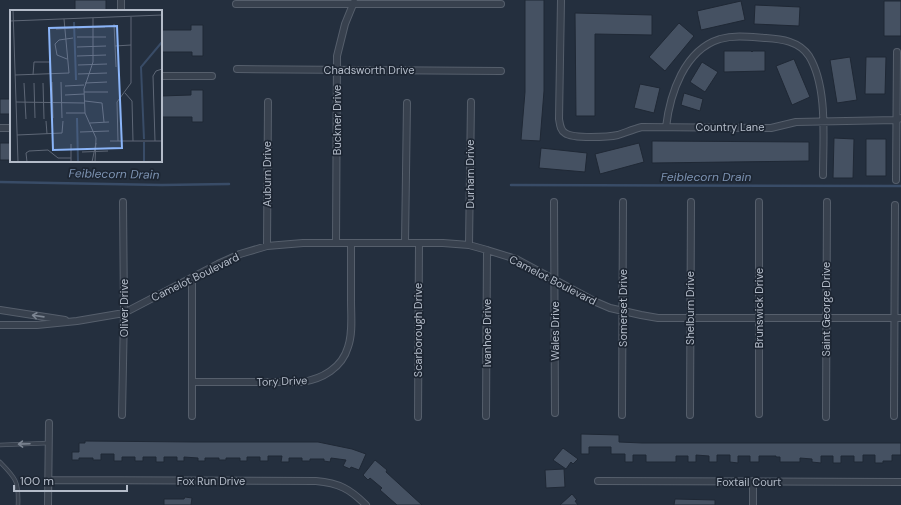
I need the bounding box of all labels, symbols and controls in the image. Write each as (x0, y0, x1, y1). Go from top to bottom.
inset map (10, 10, 162, 162)
street label: Chadsworth Drive (324, 63, 414, 77)
street label: Buckner Drive (330, 85, 344, 155)
street label: Country Lane (696, 120, 764, 134)
street label: Durham Drive (463, 139, 477, 209)
street label: Auburn Drive (260, 141, 274, 207)
water label: Feiblecorn Drain (69, 165, 160, 183)
water label: Feiblecorn Drain (661, 169, 751, 185)
street label: Camelot Boulevard (149, 250, 241, 304)
street label: Camelot Boulevard (507, 252, 599, 308)
street label: Saint George Drive (819, 262, 833, 356)
street label: Brunswick Drive (752, 268, 766, 348)
street label: Somerset Drive (616, 269, 630, 347)
street label: Shelburn Drive (683, 271, 697, 345)
street label: Oliver Drive (117, 279, 131, 337)
street label: Scarborough Drive (411, 283, 425, 377)
street label: Ivanhoe Drive (480, 299, 494, 367)
street label: Wales Drive (548, 301, 562, 361)
one-way arrow (32, 312, 45, 320)
street label: Tory Drive (256, 373, 308, 389)
one-way arrow (18, 440, 31, 447)
scale bar (14, 467, 127, 493)
text: 100 m (20, 473, 54, 489)
street label: Fox Run Drive (177, 474, 245, 488)
street label: Foxtail Court (717, 475, 781, 489)

